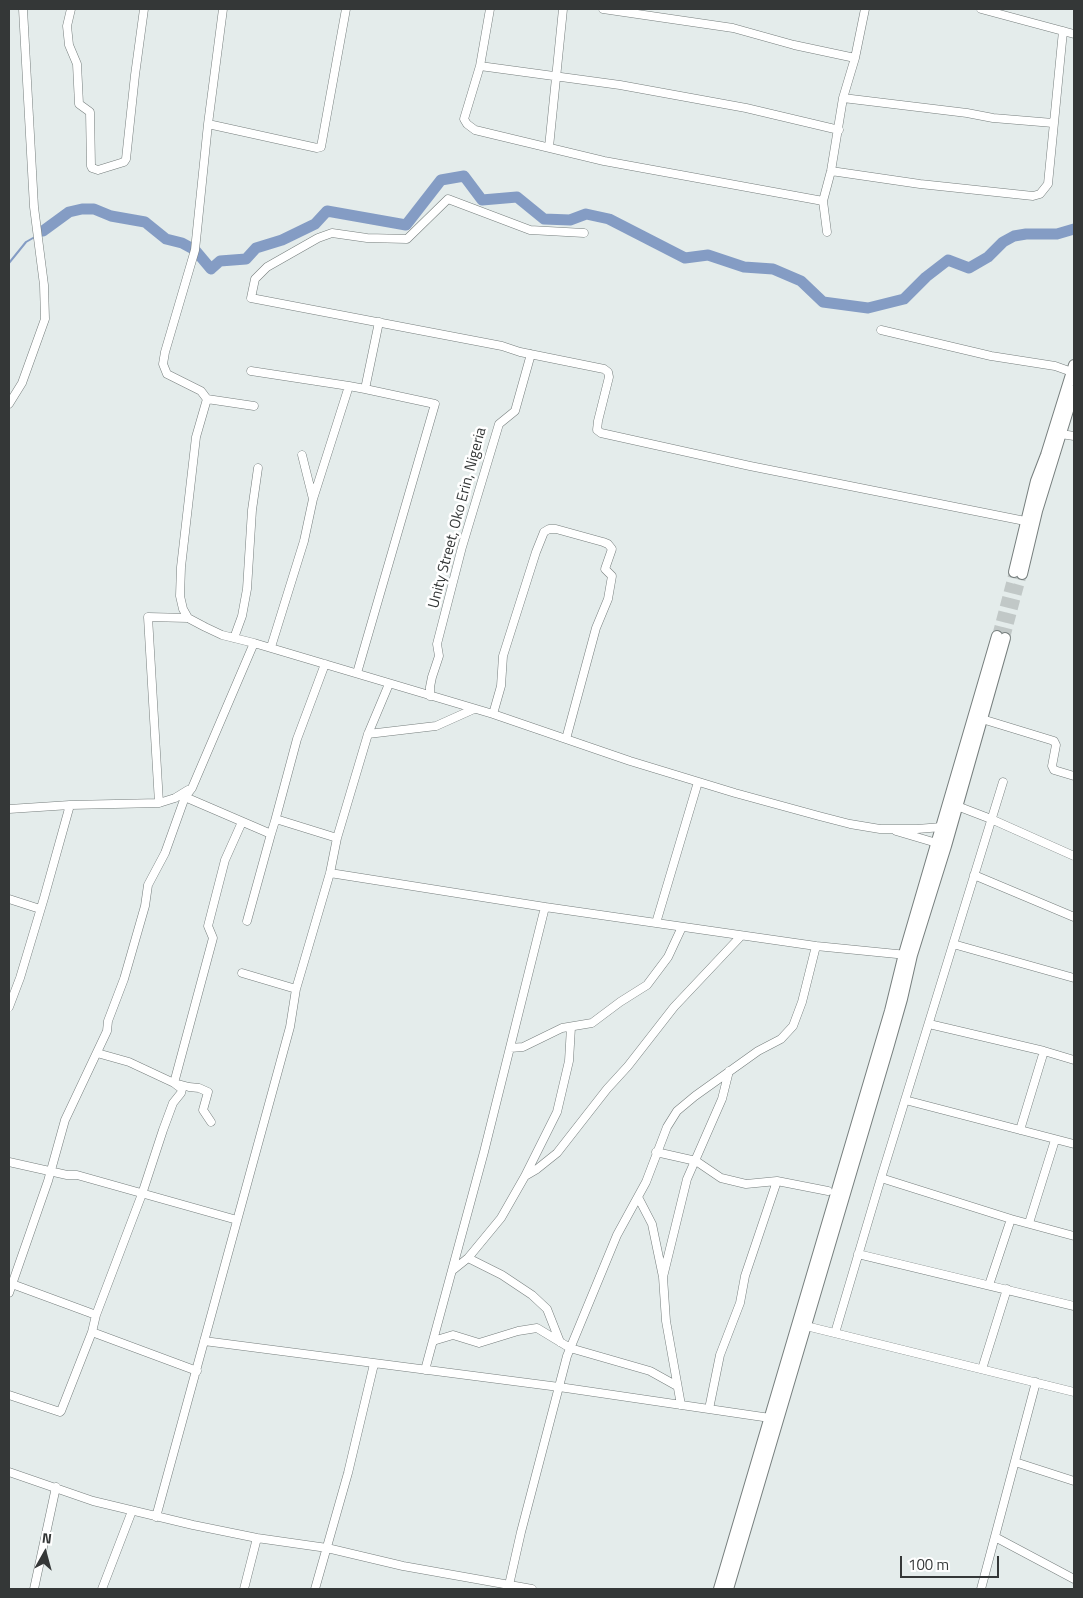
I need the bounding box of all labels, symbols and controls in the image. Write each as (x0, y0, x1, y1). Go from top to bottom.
street label: Unity Street, Oko Erin, Nigeria (425, 426, 491, 610)
text: N (41, 1527, 53, 1549)
north arrow (20, 1528, 70, 1578)
scale bar (903, 1546, 1002, 1578)
text: 100 m (908, 1553, 949, 1576)

